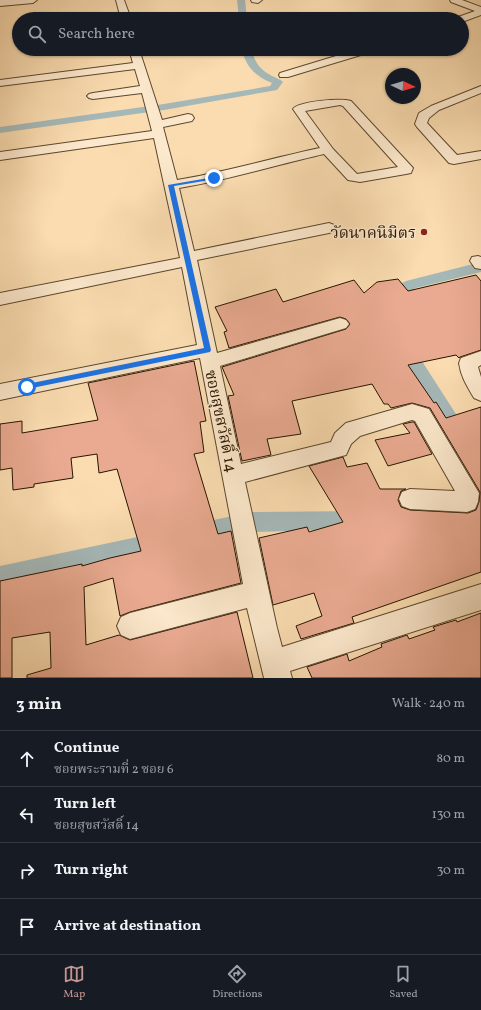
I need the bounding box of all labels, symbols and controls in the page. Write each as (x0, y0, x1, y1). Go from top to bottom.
search box (12, 12, 469, 56)
icon: search (26, 23, 48, 45)
text: Search here (58, 24, 135, 45)
north arrow (385, 68, 421, 104)
route end (205, 169, 223, 187)
place label: วัดนาคนิมิตร (330, 223, 416, 245)
marker: วัดนาคนิมิตร (419, 227, 429, 237)
street label: ซอยสุขสวัสดิ์ 14 (198, 368, 243, 475)
route start (18, 378, 36, 396)
text: 3 min (16, 693, 62, 716)
text: Walk · 240 m (392, 695, 465, 713)
text: Continue (54, 738, 119, 759)
icon: ahead (16, 748, 38, 770)
text: 80 m (436, 750, 465, 768)
text: ซอยพระรามที่ 2 ซอย 6 (54, 761, 174, 779)
text: Turn left (54, 794, 116, 815)
icon: left (16, 804, 38, 826)
text: 130 m (432, 806, 465, 824)
text: ซอยสุขสวัสดิ์ 14 (54, 817, 139, 835)
icon: right (16, 860, 38, 882)
text: Turn right (54, 860, 128, 881)
text: 30 m (437, 862, 465, 880)
icon: arrive (16, 916, 38, 938)
text: Arrive at destination (54, 916, 201, 937)
tab: Map (63, 963, 85, 1002)
tab: Directions (212, 963, 263, 1002)
tab: Saved (389, 963, 418, 1002)

